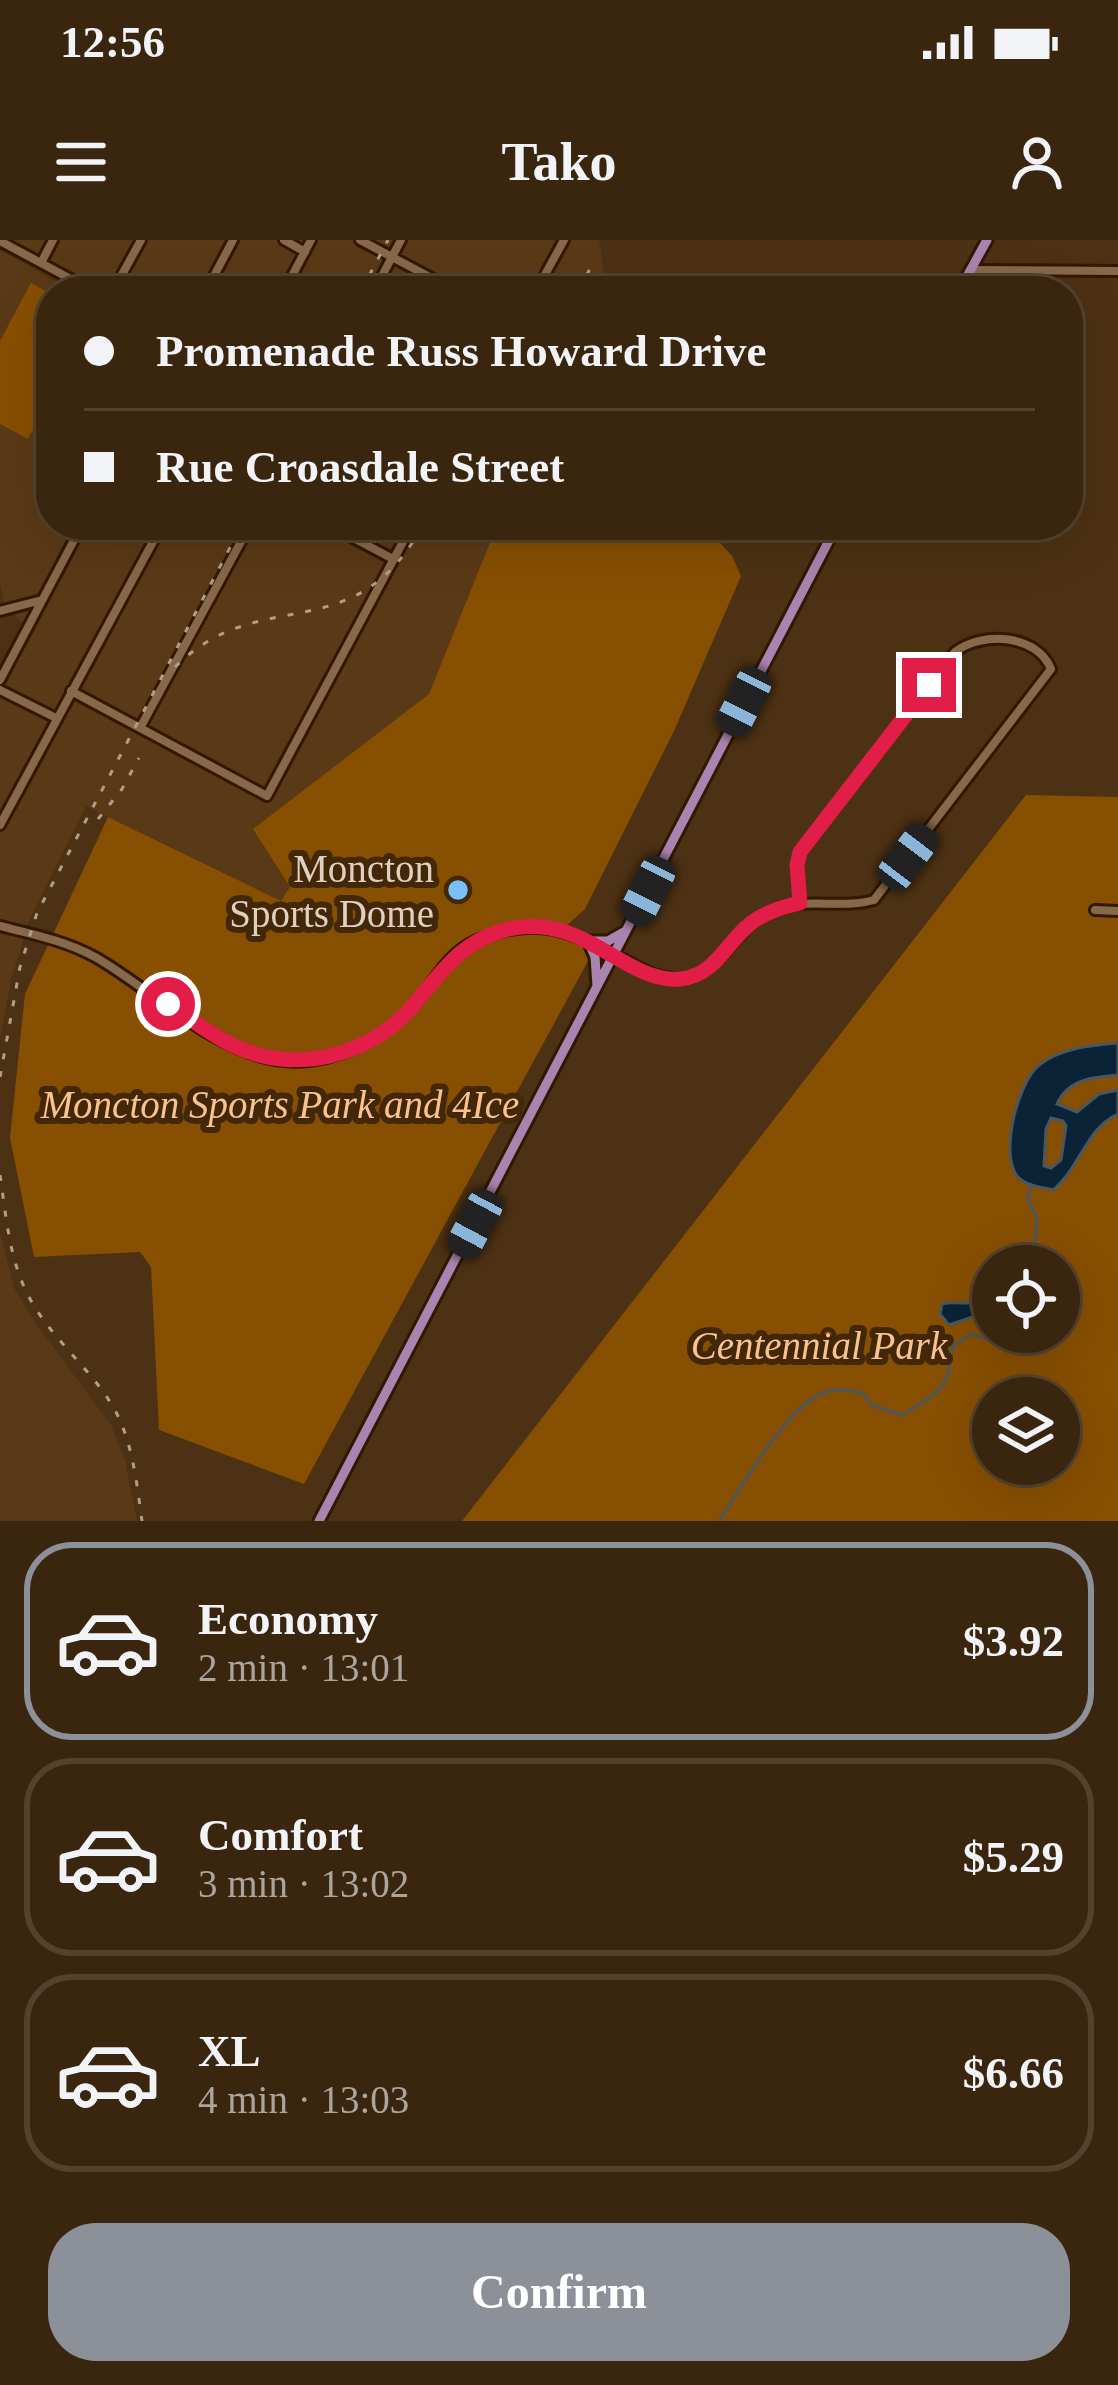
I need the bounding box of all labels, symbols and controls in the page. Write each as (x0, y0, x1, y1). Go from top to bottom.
text: 12:56 (60, 17, 165, 67)
icon: menu (48, 129, 114, 195)
icon: person (1004, 129, 1070, 195)
text: Tako (501, 132, 617, 192)
text: Promenade Russ Howard Drive (156, 326, 766, 376)
text: Rue Croasdale Street (156, 442, 564, 492)
route end (902, 658, 956, 712)
car (712, 662, 776, 742)
car (872, 817, 944, 897)
place label: Moncton Sports Dome (229, 847, 434, 936)
car (616, 851, 680, 931)
marker: Moncton Sports Dome (445, 877, 471, 903)
route start (141, 977, 195, 1031)
park label: Moncton Sports Park and 4Ice (40, 1083, 519, 1127)
car (442, 1184, 508, 1264)
map controls (972, 1245, 1080, 1485)
button: locate (972, 1245, 1080, 1353)
park label: Centennial Park (691, 1324, 948, 1367)
button: layers (972, 1377, 1080, 1485)
icon: car (54, 1587, 162, 1695)
text: Economy (198, 1594, 378, 1644)
text: $3.92 (963, 1616, 1064, 1666)
text: 2 min · 13:01 (198, 1646, 409, 1689)
icon: car (54, 1803, 162, 1911)
text: Comfort (198, 1810, 363, 1860)
text: $5.29 (963, 1832, 1064, 1882)
text: 3 min · 13:02 (198, 1862, 409, 1905)
icon: car (54, 2019, 162, 2127)
text: XL (198, 2026, 261, 2076)
text: $6.66 (963, 2048, 1064, 2098)
text: 4 min · 13:03 (198, 2078, 409, 2121)
button: Confirm (48, 2223, 1070, 2361)

